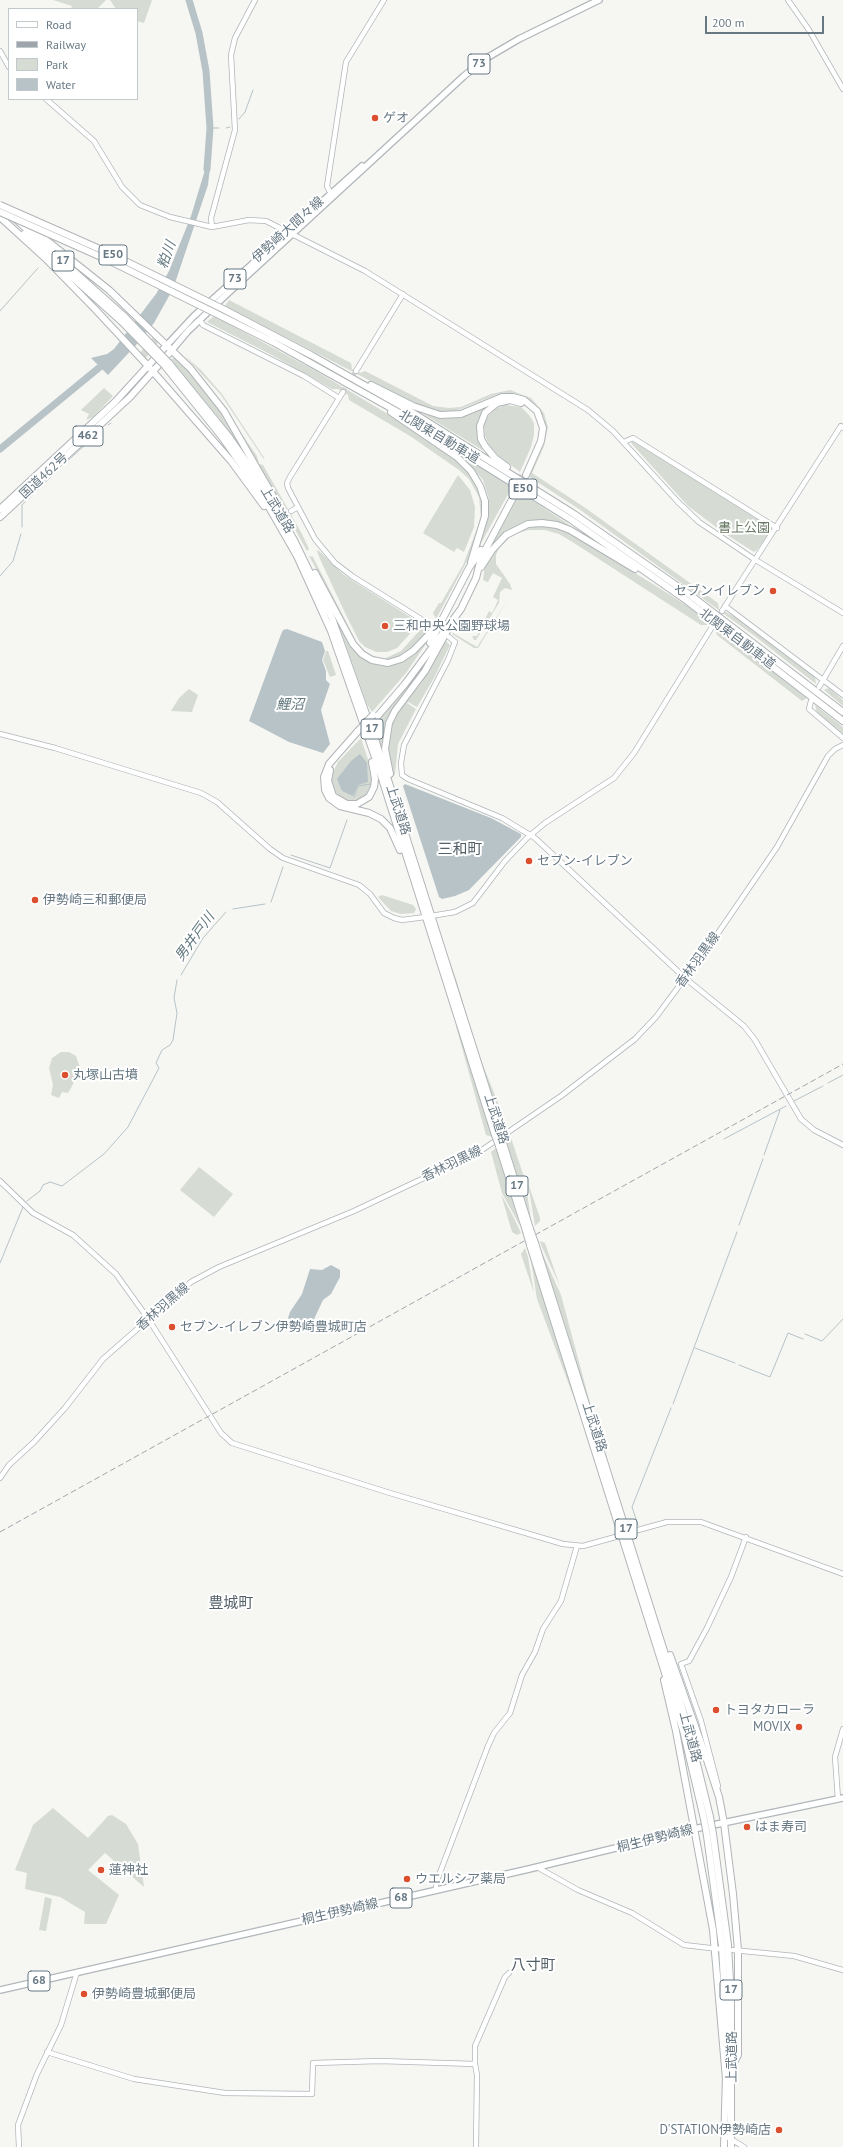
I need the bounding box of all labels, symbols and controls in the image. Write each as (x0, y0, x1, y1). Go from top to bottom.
legend (8, 8, 138, 100)
scale bar (707, 8, 826, 34)
text: 200 m (712, 15, 745, 30)
text: Road (46, 17, 71, 32)
text: Railway (46, 37, 86, 52)
road number: 73 (468, 54, 490, 74)
text: Park (46, 57, 68, 72)
text: Water (46, 77, 76, 92)
place label: ゲオ (383, 110, 409, 126)
marker: ゲオ (370, 113, 380, 123)
street label: 伊勢崎大間々線 (249, 194, 327, 266)
water label: 粕川 (154, 239, 180, 271)
road number: E50 (99, 245, 127, 265)
road number: 17 (52, 251, 74, 271)
road number: 73 (224, 269, 246, 289)
street label: 北関東自動車道 (396, 407, 482, 467)
road number: 462 (73, 426, 103, 446)
street label: 国道462号 (17, 450, 71, 502)
road number: E50 (509, 479, 537, 499)
street label: 上武道路 (257, 484, 297, 536)
park label: 書上公園 (718, 520, 770, 536)
place label: セブンイレブン (674, 583, 765, 599)
marker: セブンイレブン (768, 586, 778, 596)
street label: 北関東自動車道 (696, 605, 778, 673)
place label: 三和中央公園野球場 (393, 618, 510, 634)
marker: 三和中央公園野球場 (380, 621, 390, 631)
water label: 鯉沼 (276, 697, 304, 713)
road number: 17 (361, 719, 383, 739)
street label: 上武道路 (383, 783, 413, 837)
district label: 三和町 (438, 841, 482, 859)
place label: セブン-イレブン (537, 853, 633, 869)
marker: セブン-イレブン (524, 856, 534, 866)
place label: 伊勢崎三和郵便局 (43, 892, 147, 908)
marker: 伊勢崎三和郵便局 (30, 895, 40, 905)
water label: 男井戸川 (172, 909, 218, 965)
street label: 香林羽黒線 (673, 929, 723, 991)
place label: 丸塚山古墳 (73, 1067, 138, 1083)
marker: 丸塚山古墳 (60, 1070, 70, 1080)
street label: 上武道路 (481, 1092, 511, 1146)
street label: 香林羽黒線 (419, 1143, 485, 1185)
road number: 17 (506, 1176, 528, 1196)
street label: 香林羽黒線 (133, 1280, 193, 1334)
place label: セブン-イレブン伊勢崎豊城町店 (180, 1319, 367, 1335)
marker: セブン-イレブン伊勢崎豊城町店 (167, 1322, 177, 1332)
street label: 上武道路 (579, 1400, 609, 1454)
road number: 17 (615, 1519, 637, 1539)
district label: 豊城町 (209, 1595, 253, 1613)
place label: トヨタカローラ (724, 1702, 815, 1718)
marker: トヨタカローラ (711, 1705, 721, 1715)
street label: 上武道路 (676, 1710, 704, 1764)
place label: MOVIX (753, 1719, 791, 1735)
marker: MOVIX (794, 1722, 804, 1732)
place label: はま寿司 (755, 1819, 807, 1835)
street label: 桐生伊勢崎線 (615, 1822, 695, 1856)
marker: はま寿司 (742, 1822, 752, 1832)
place label: 蓮神社 (109, 1862, 148, 1878)
marker: 蓮神社 (96, 1865, 106, 1875)
place label: ウエルシア薬局 (415, 1871, 506, 1887)
marker: ウエルシア薬局 (402, 1874, 412, 1884)
road number: 68 (390, 1888, 412, 1908)
street label: 桐生伊勢崎線 (300, 1896, 380, 1928)
district label: 八寸町 (511, 1957, 555, 1975)
road number: 68 (28, 1971, 50, 1991)
road number: 17 (720, 1980, 742, 2000)
place label: 伊勢崎豊城郵便局 (92, 1986, 196, 2002)
marker: 伊勢崎豊城郵便局 (79, 1989, 89, 1999)
street label: 上武道路 (724, 2031, 740, 2083)
place label: D'STATION伊勢崎店 (660, 2122, 771, 2138)
marker: D'STATION伊勢崎店 (774, 2125, 784, 2135)

